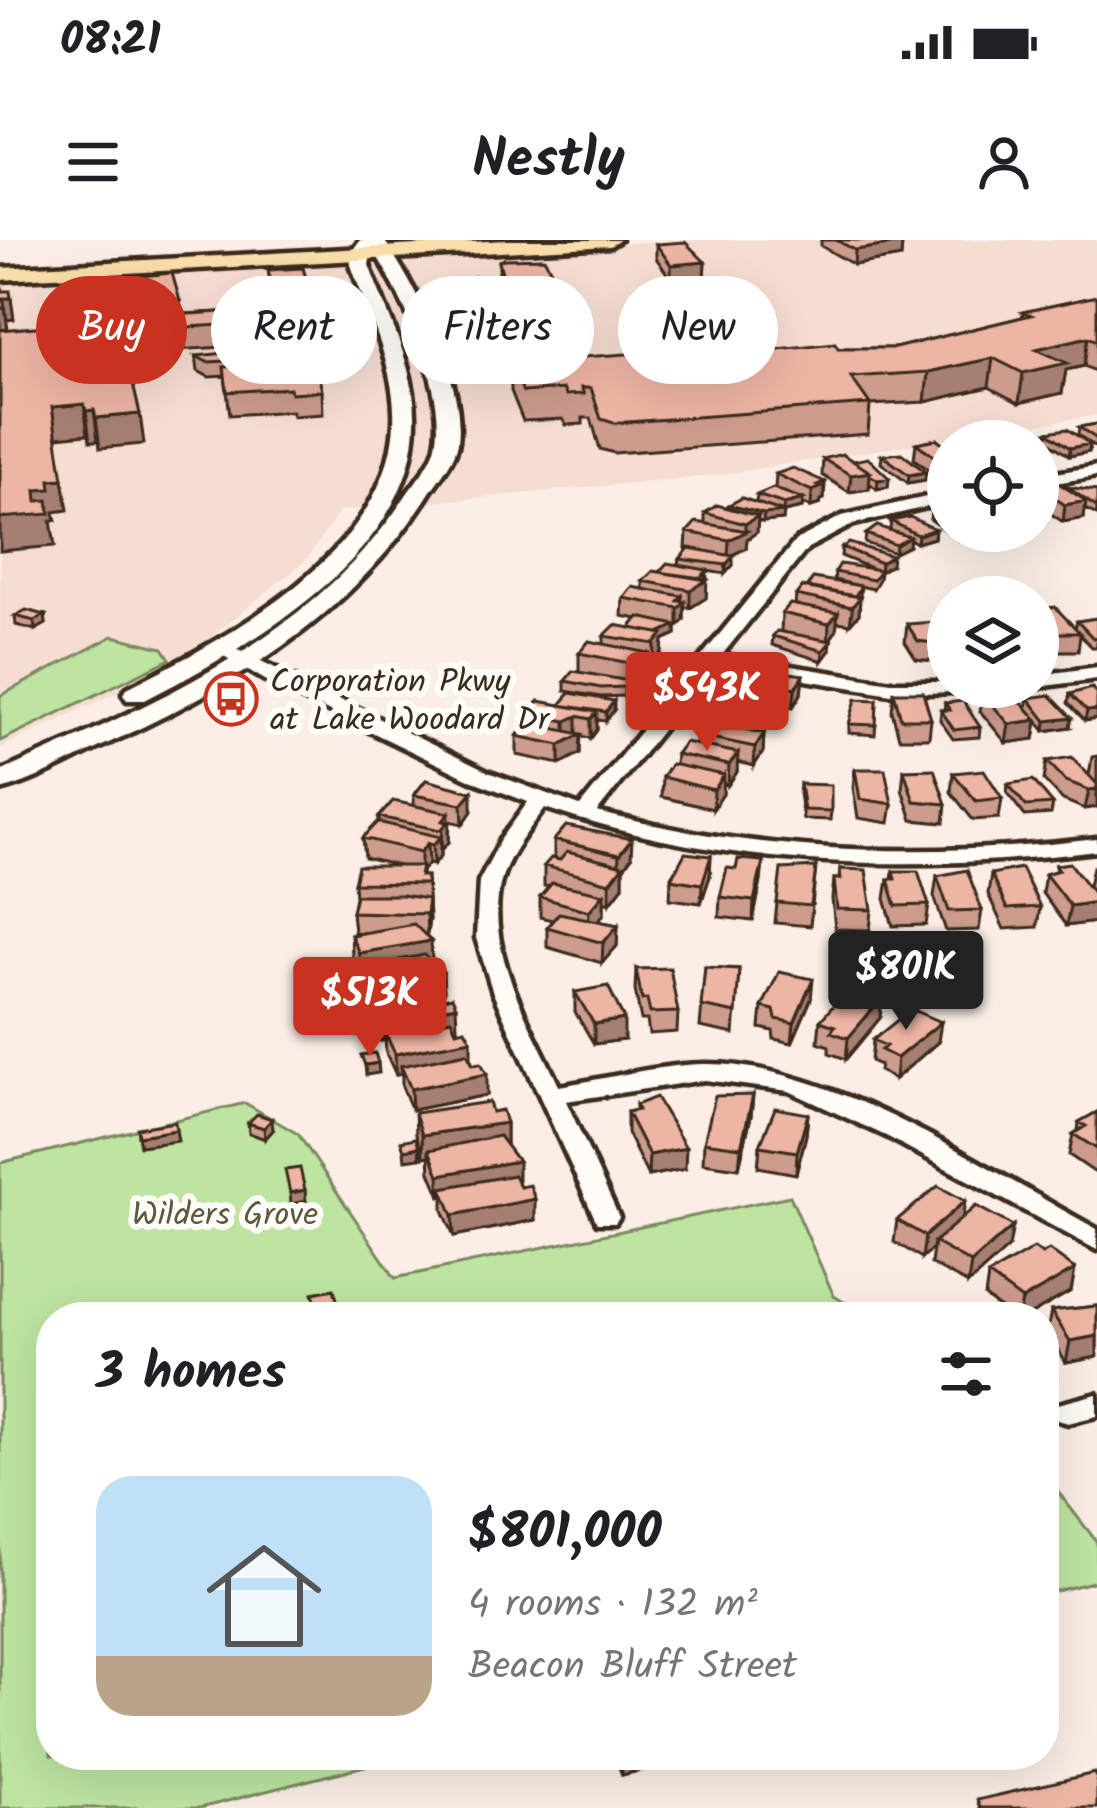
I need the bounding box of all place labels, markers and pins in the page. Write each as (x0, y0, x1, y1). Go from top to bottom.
pin: $543K (623, 652, 791, 754)
place label: Corporation Pkwy at Lake Woodard Dr (270, 657, 551, 748)
bus stop icon: Corporation Pkwy at Lake Woodard Dr (203, 671, 259, 727)
pin: $801K (822, 931, 990, 1033)
pin: $513K (286, 957, 454, 1059)

